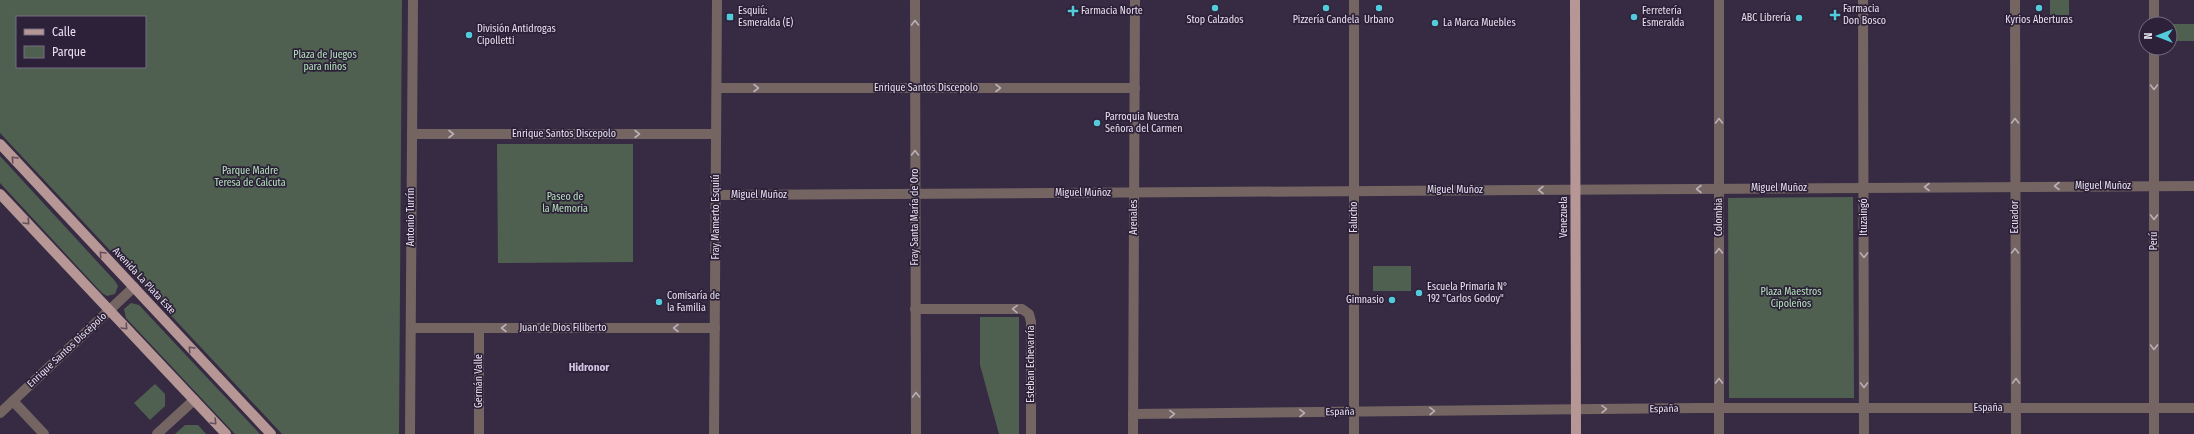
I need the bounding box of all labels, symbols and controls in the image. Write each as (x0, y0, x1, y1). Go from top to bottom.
marker: Stop Calzados (1210, 3, 1220, 13)
marker: Pizzería Candela (1321, 3, 1331, 13)
marker: Urbano (1374, 3, 1384, 13)
place label: Farmacia Don Bosco (1843, 3, 1886, 27)
marker: Kyrios Aberturas (2034, 3, 2044, 13)
place label: Esquiú: Esmeralda (E) (738, 4, 793, 29)
place label: Ferretería Esmeralda (1642, 4, 1684, 29)
place label: Farmacia Norte (1081, 5, 1143, 17)
marker: Farmacia Norte (1068, 6, 1078, 16)
marker: Farmacia Don Bosco (1830, 10, 1840, 20)
place label: ABC Librería (1742, 11, 1791, 24)
marker: Esquiú: Esmeralda (E) (725, 12, 735, 22)
marker: Ferretería Esmeralda (1629, 12, 1639, 22)
place label: Pizzería Candela (1293, 13, 1359, 26)
marker: ABC Librería (1794, 13, 1804, 23)
place label: Stop Calzados (1186, 14, 1244, 26)
place label: Urbano (1364, 14, 1394, 26)
place label: Kyrios Aberturas (2005, 14, 2073, 26)
legend (16, 16, 146, 68)
north arrow (2138, 16, 2178, 56)
place label: La Marca Muebles (1443, 17, 1516, 29)
marker: La Marca Muebles (1430, 18, 1440, 28)
one-way arrow (911, 20, 919, 26)
place label: División Antidrogas Cipolletti (477, 23, 556, 47)
text: Calle (52, 25, 76, 39)
marker: División Antidrogas Cipolletti (464, 30, 474, 40)
text: N (2142, 33, 2155, 39)
text: Parque (52, 45, 86, 59)
park label: Plaza de Juegos para niños (293, 49, 357, 73)
street label: Enrique Santos Discepolo (874, 82, 978, 94)
one-way arrow (753, 84, 759, 92)
one-way arrow (995, 84, 1001, 92)
one-way arrow (2150, 84, 2158, 90)
place label: Parroquia Nuestra Señora del Carmen (1105, 111, 1182, 135)
marker: Parroquia Nuestra Señora del Carmen (1092, 118, 1102, 128)
one-way arrow (1715, 118, 1723, 124)
one-way arrow (2011, 118, 2019, 124)
street label: Enrique Santos Discepolo (512, 128, 616, 140)
one-way arrow (448, 130, 454, 138)
one-way arrow (634, 130, 640, 138)
one-way arrow (911, 150, 919, 156)
one-way arrow (11, 156, 18, 164)
park label: Parque Madre Teresa de Calcuta (214, 165, 286, 189)
street label: Fray Santa María de Oro (908, 168, 921, 266)
street label: Fray Mamerto Esquiú (709, 175, 722, 259)
street label: Miguel Muñoz (2075, 180, 2131, 192)
street label: Miguel Muñoz (1751, 182, 1807, 194)
one-way arrow (2054, 182, 2060, 191)
one-way arrow (1924, 183, 1930, 191)
street label: Miguel Muñoz (1427, 184, 1483, 196)
one-way arrow (1696, 185, 1702, 193)
one-way arrow (1538, 186, 1544, 194)
street label: Miguel Muñoz (1055, 187, 1111, 199)
street label: Antonio Turrín (404, 188, 417, 246)
street label: Miguel Muñoz (731, 189, 787, 201)
park label: Paseo de la Memoria (542, 191, 588, 215)
street label: Venezuela (1558, 196, 1570, 238)
street label: Colombia (1713, 198, 1725, 236)
street label: Ituzaingó (1858, 198, 1870, 236)
street label: Arenales (1128, 199, 1140, 235)
street label: Ecuador (2009, 200, 2021, 233)
street label: Falucho (1348, 201, 1360, 233)
one-way arrow (2150, 214, 2158, 220)
one-way arrow (22, 217, 29, 225)
street label: Perú (2147, 232, 2160, 250)
street label: Avenida La Plata Este (110, 245, 178, 317)
one-way arrow (1715, 248, 1723, 254)
one-way arrow (2011, 248, 2019, 254)
one-way arrow (100, 251, 107, 259)
one-way arrow (1860, 252, 1868, 258)
place label: Escuela Primaria N° 192 "Carlos Godoy" (1427, 281, 1508, 305)
park label: Plaza Maestros Cipoleños (1761, 286, 1821, 310)
marker: Escuela Primaria N° 192 "Carlos Godoy" (1414, 288, 1424, 298)
place label: Comisaría de la Familia (667, 289, 720, 314)
place label: Gimnasio (1346, 294, 1384, 306)
marker: Gimnasio (1387, 295, 1397, 305)
marker: Comisaría de la Familia (654, 297, 664, 307)
one-way arrow (1012, 305, 1018, 313)
street label: Enrique Santos Discépolo (25, 310, 109, 390)
one-way arrow (121, 322, 128, 330)
street label: Juan de Dios Filiberto (519, 322, 607, 334)
one-way arrow (501, 324, 507, 332)
one-way arrow (673, 324, 679, 332)
street label: Esteban Echevarría (1024, 325, 1037, 403)
one-way arrow (2150, 344, 2158, 350)
one-way arrow (189, 346, 196, 353)
street label: Germán Valle (473, 354, 485, 408)
district label: Hidronor (569, 361, 610, 374)
one-way arrow (1715, 378, 1723, 384)
one-way arrow (2012, 378, 2020, 384)
one-way arrow (1860, 382, 1868, 388)
one-way arrow (912, 392, 920, 398)
street label: España (1973, 402, 2003, 414)
street label: España (1649, 403, 1679, 415)
one-way arrow (1601, 405, 1607, 414)
street label: España (1325, 406, 1355, 418)
one-way arrow (1429, 407, 1435, 415)
one-way arrow (1299, 409, 1305, 417)
one-way arrow (1169, 410, 1175, 418)
one-way arrow (209, 417, 217, 425)

